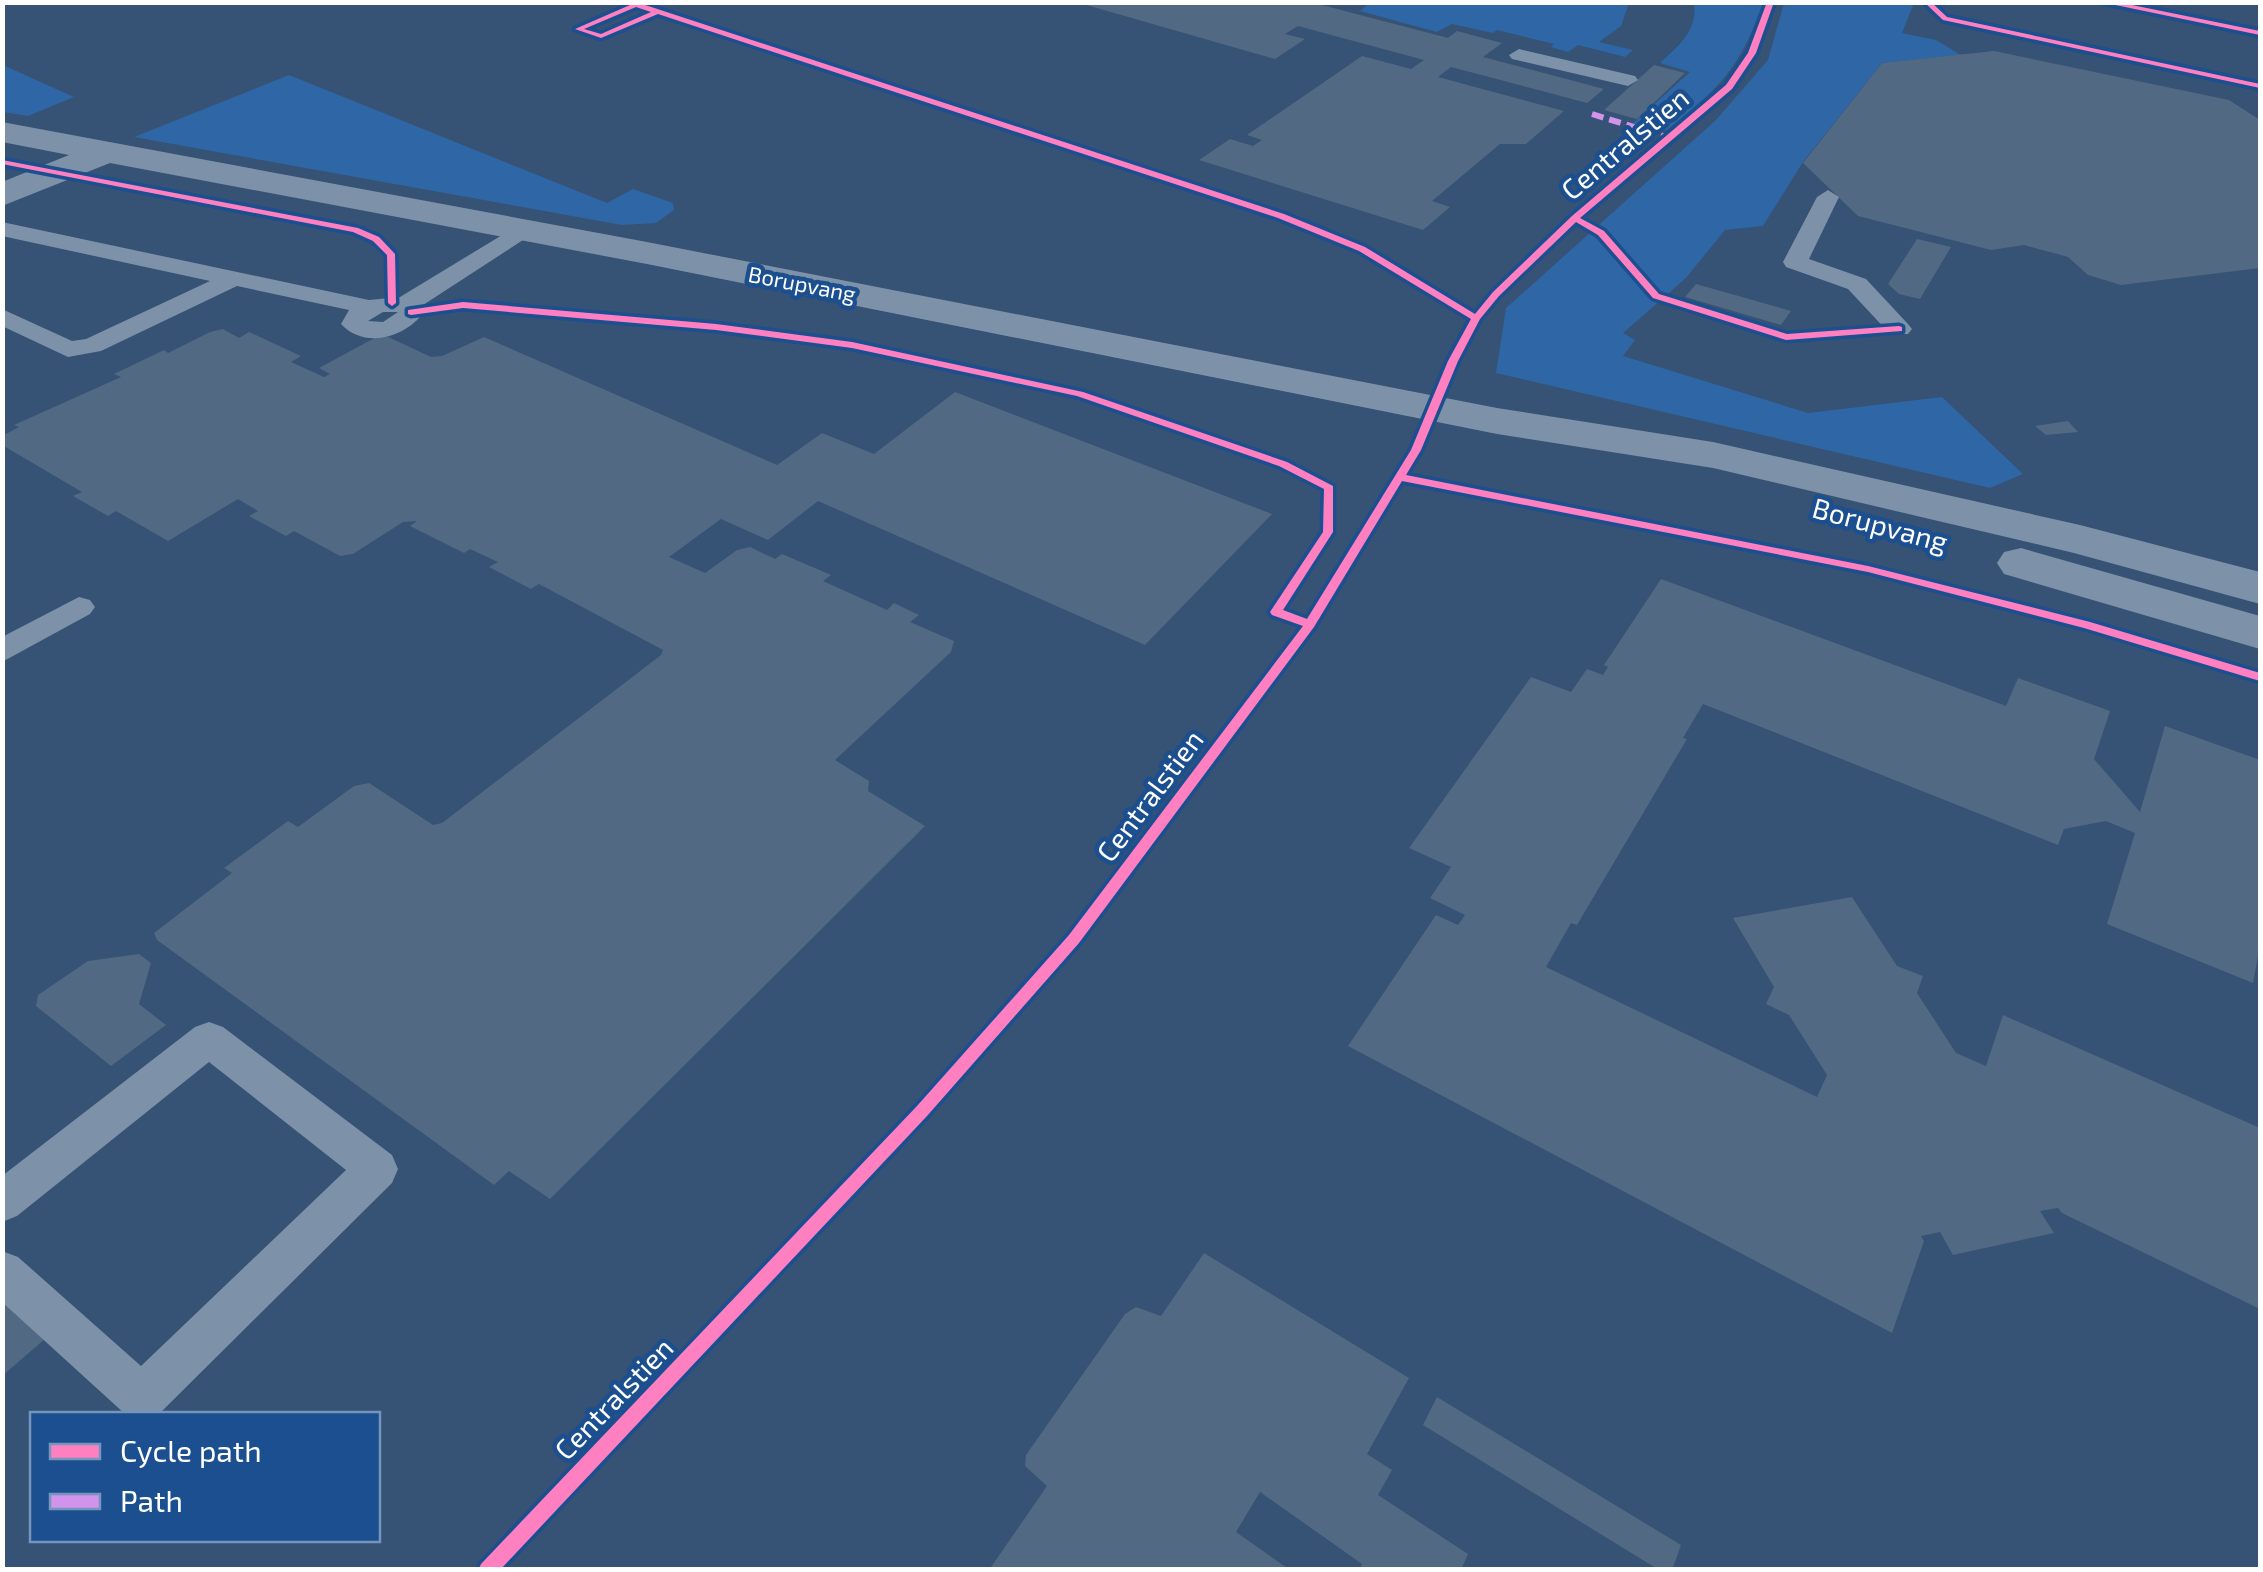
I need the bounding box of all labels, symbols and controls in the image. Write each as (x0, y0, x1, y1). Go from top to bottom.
street label: Centralstien (1554, 80, 1695, 206)
street label: Borupvang (746, 260, 858, 306)
street label: Borupvang (1809, 490, 1952, 558)
street label: Centralstien (1089, 723, 1210, 868)
street label: Centralstien (547, 1330, 680, 1466)
legend (30, 1412, 380, 1542)
text: Cycle path (120, 1432, 262, 1468)
text: Path (120, 1482, 183, 1518)

